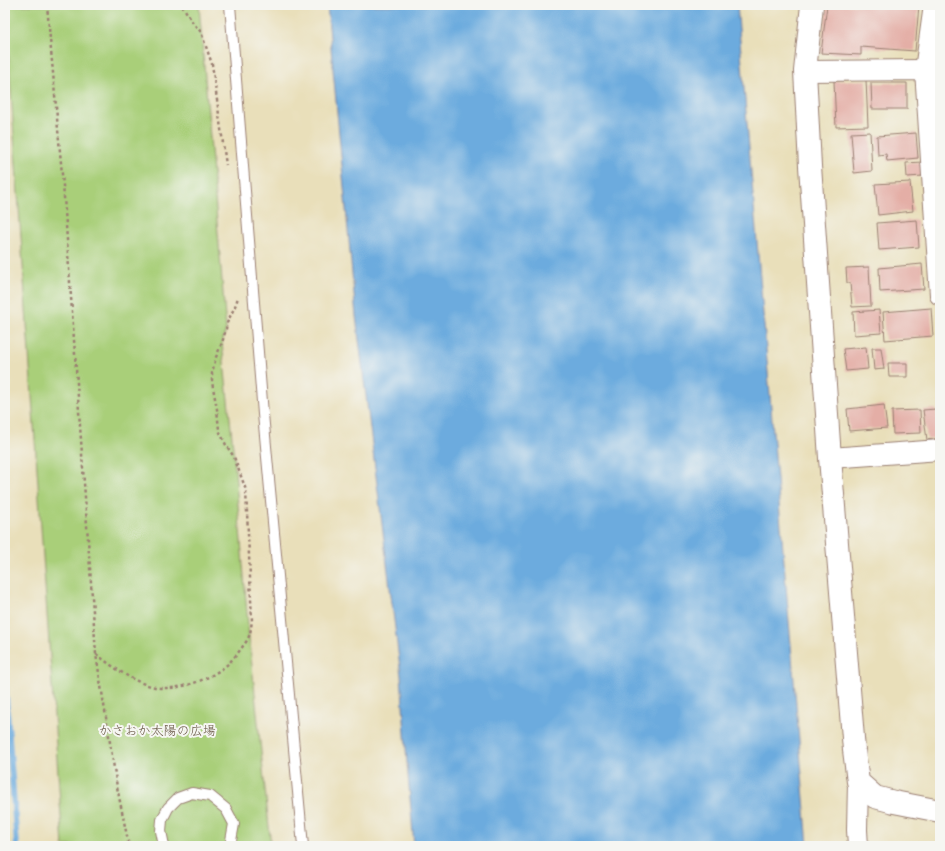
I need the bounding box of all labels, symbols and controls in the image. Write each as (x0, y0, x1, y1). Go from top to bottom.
park label: かさおか太陽の広場 (98, 724, 216, 740)

